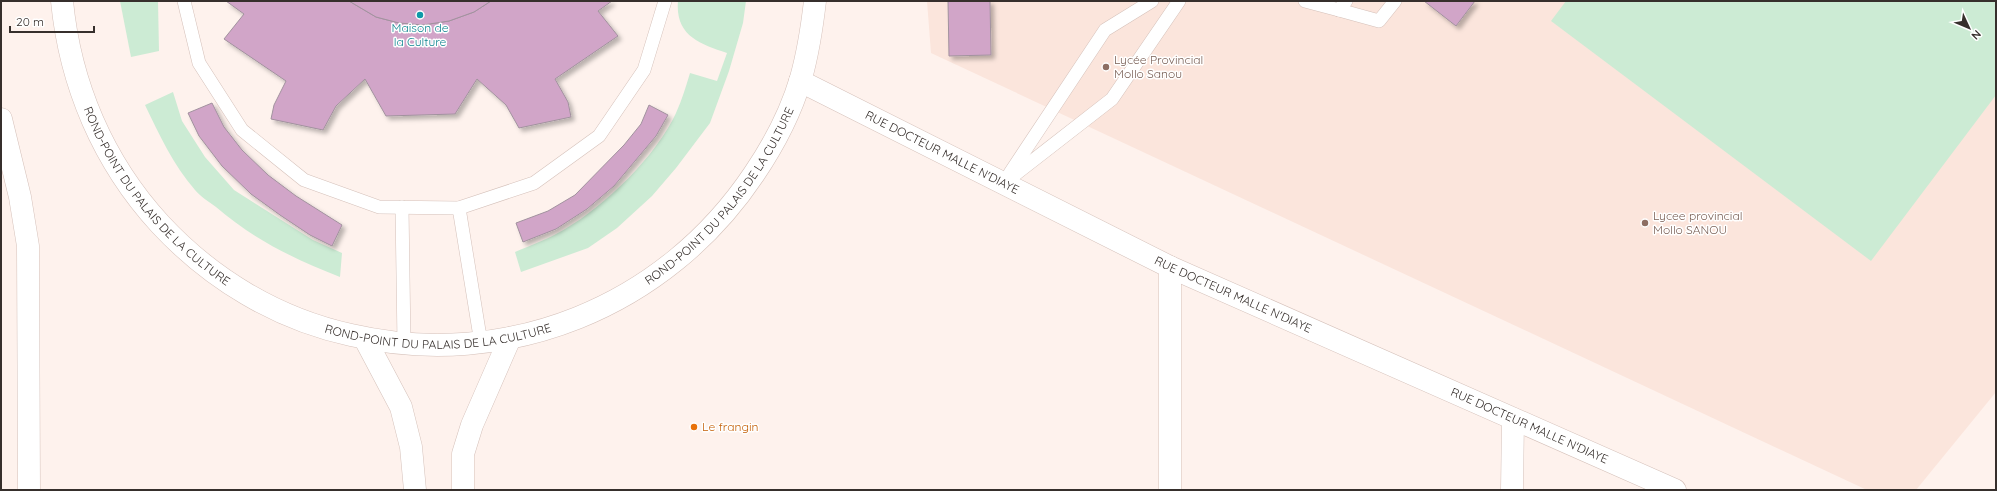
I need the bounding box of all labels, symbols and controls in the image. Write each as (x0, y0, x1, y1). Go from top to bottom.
scale bar (10, 8, 94, 34)
north arrow (1949, 8, 1989, 48)
marker: Maison de la Culture (415, 10, 425, 20)
text: 20 m (16, 14, 44, 29)
place label: Maison de la Culture (392, 20, 449, 49)
text: N (1968, 27, 1984, 43)
place label: Lycée Provincial Mollo Sanou (1114, 52, 1203, 81)
marker: Lycée Provincial Mollo Sanou (1101, 62, 1111, 72)
street label: ROND-POINT DU PALAIS DE LA CULTURE (81, 104, 233, 289)
street label: ROND-POINT DU PALAIS DE LA CULTURE (642, 105, 797, 288)
street label: RUE DOCTEUR MALLE N'DIAYE (863, 107, 1022, 197)
place label: Lycee provincial Mollo SANOU (1653, 208, 1742, 237)
marker: Lycee provincial Mollo SANOU (1640, 218, 1650, 228)
street label: RUE DOCTEUR MALLE N'DIAYE (1152, 253, 1314, 336)
street label: ROND-POINT DU PALAIS DE LA CULTURE (324, 319, 552, 333)
text: ROND-POINT DU PALAIS DE LA CULTURE (323, 320, 553, 352)
street label: RUE DOCTEUR MALLE N'DIAYE (1449, 384, 1611, 467)
place label: Le frangin (702, 419, 758, 434)
marker: Le frangin (689, 422, 699, 432)

